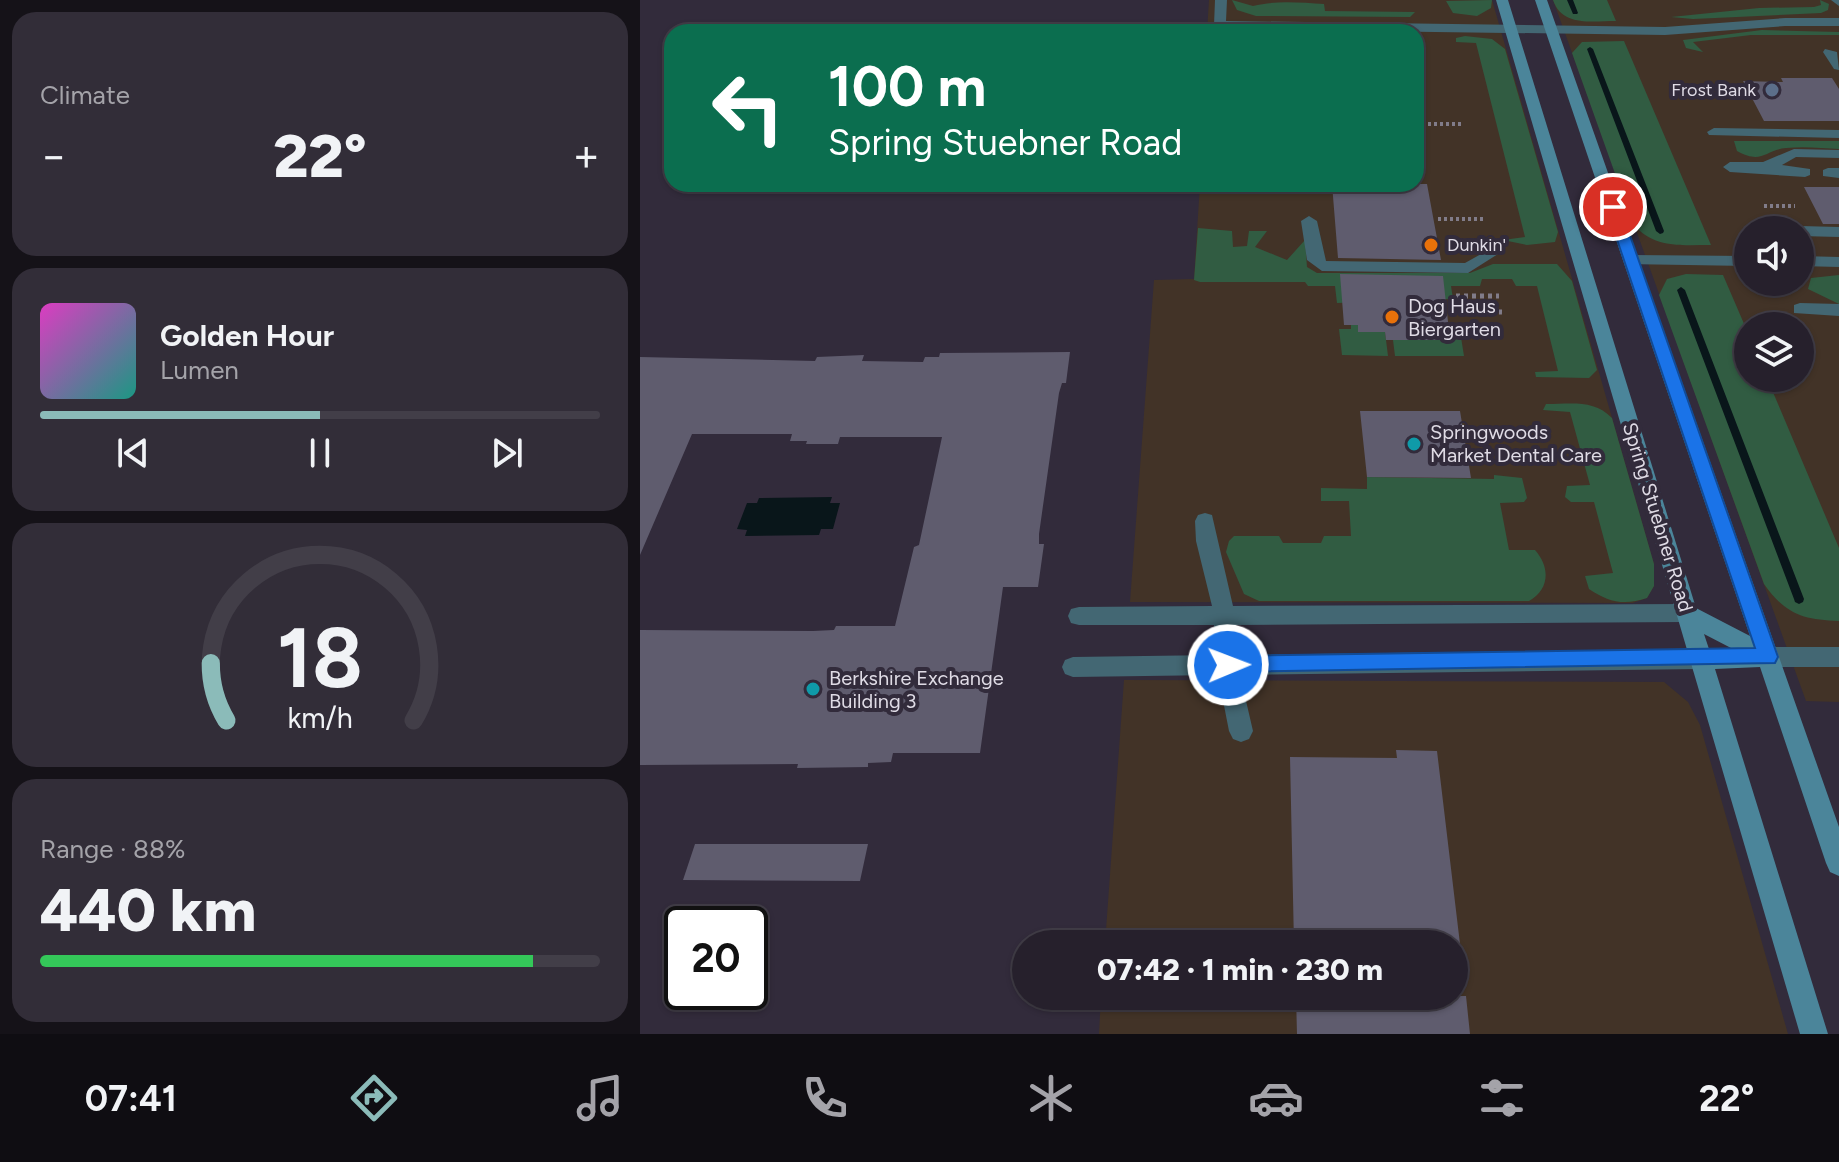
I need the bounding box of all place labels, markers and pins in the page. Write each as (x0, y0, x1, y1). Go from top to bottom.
place label: Frost Bank (1671, 79, 1756, 101)
marker: Frost Bank (1763, 81, 1781, 99)
pin (1579, 173, 1647, 241)
place label: Dunkin' (1447, 234, 1506, 256)
marker: Dunkin' (1422, 236, 1440, 254)
place label: Dog Haus Biergarten (1408, 294, 1501, 341)
marker: Dog Haus Biergarten (1383, 308, 1401, 326)
place label: Springwoods Market Dental Care (1430, 420, 1602, 467)
marker: Springwoods Market Dental Care (1405, 435, 1423, 453)
place label: Berkshire Exchange Building 3 (829, 666, 1004, 713)
marker: Berkshire Exchange Building 3 (804, 680, 822, 698)

